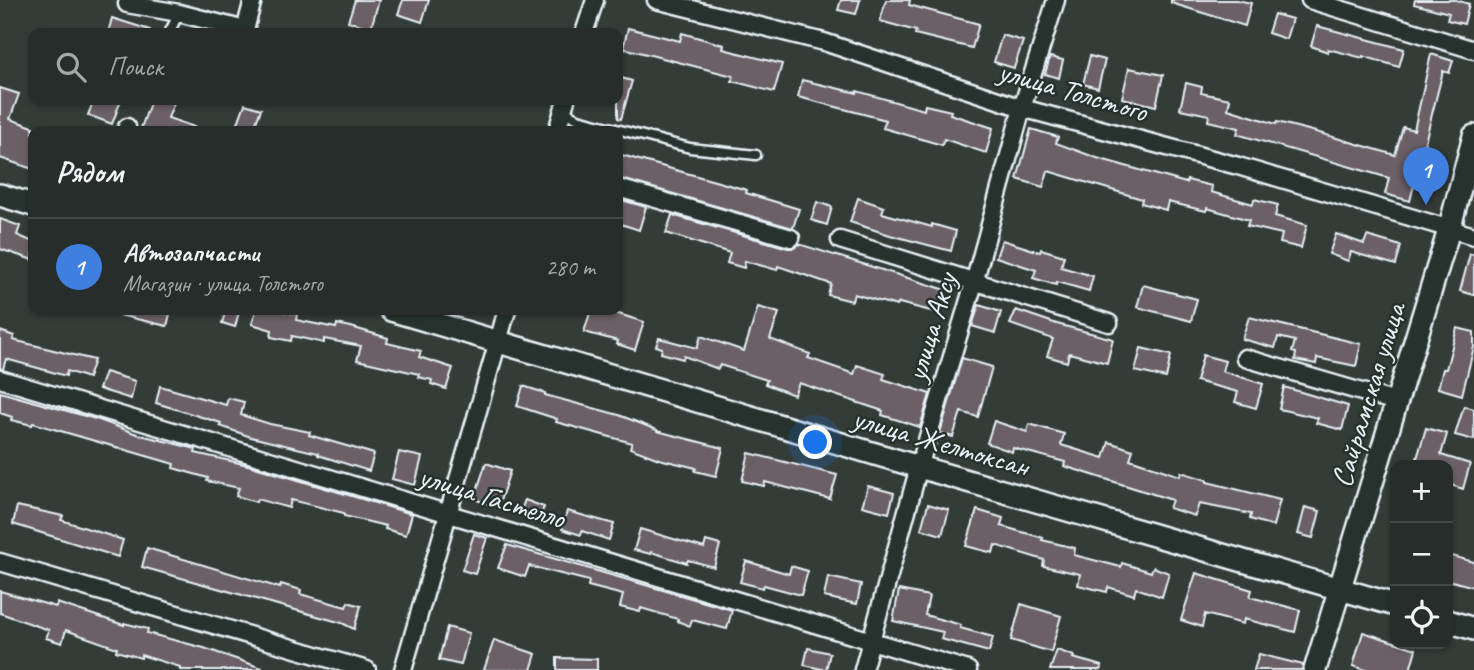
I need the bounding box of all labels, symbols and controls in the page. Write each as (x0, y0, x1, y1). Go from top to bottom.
search box (28, 28, 623, 105)
icon: search (52, 48, 90, 86)
text: Поиск (108, 50, 163, 83)
street label: улица Толстого (992, 51, 1153, 131)
pin: 1 (1403, 147, 1449, 205)
text: Рядом (56, 153, 123, 191)
text: Автозапчасти (123, 236, 259, 269)
text: 1 (74, 253, 84, 282)
text: 280 m (546, 253, 595, 282)
street label: улица Аксу (896, 266, 966, 387)
text: Магазин · улица Толстого (123, 269, 323, 298)
street label: Сайрамская улица (1322, 296, 1415, 492)
street label: улица Желтоксан (846, 398, 1035, 486)
your location (798, 425, 832, 459)
street label: улица Гастелло (413, 456, 571, 538)
map controls (1390, 460, 1453, 649)
button: + (1390, 460, 1453, 523)
button: − (1390, 523, 1453, 586)
button: locate (1390, 586, 1453, 649)

